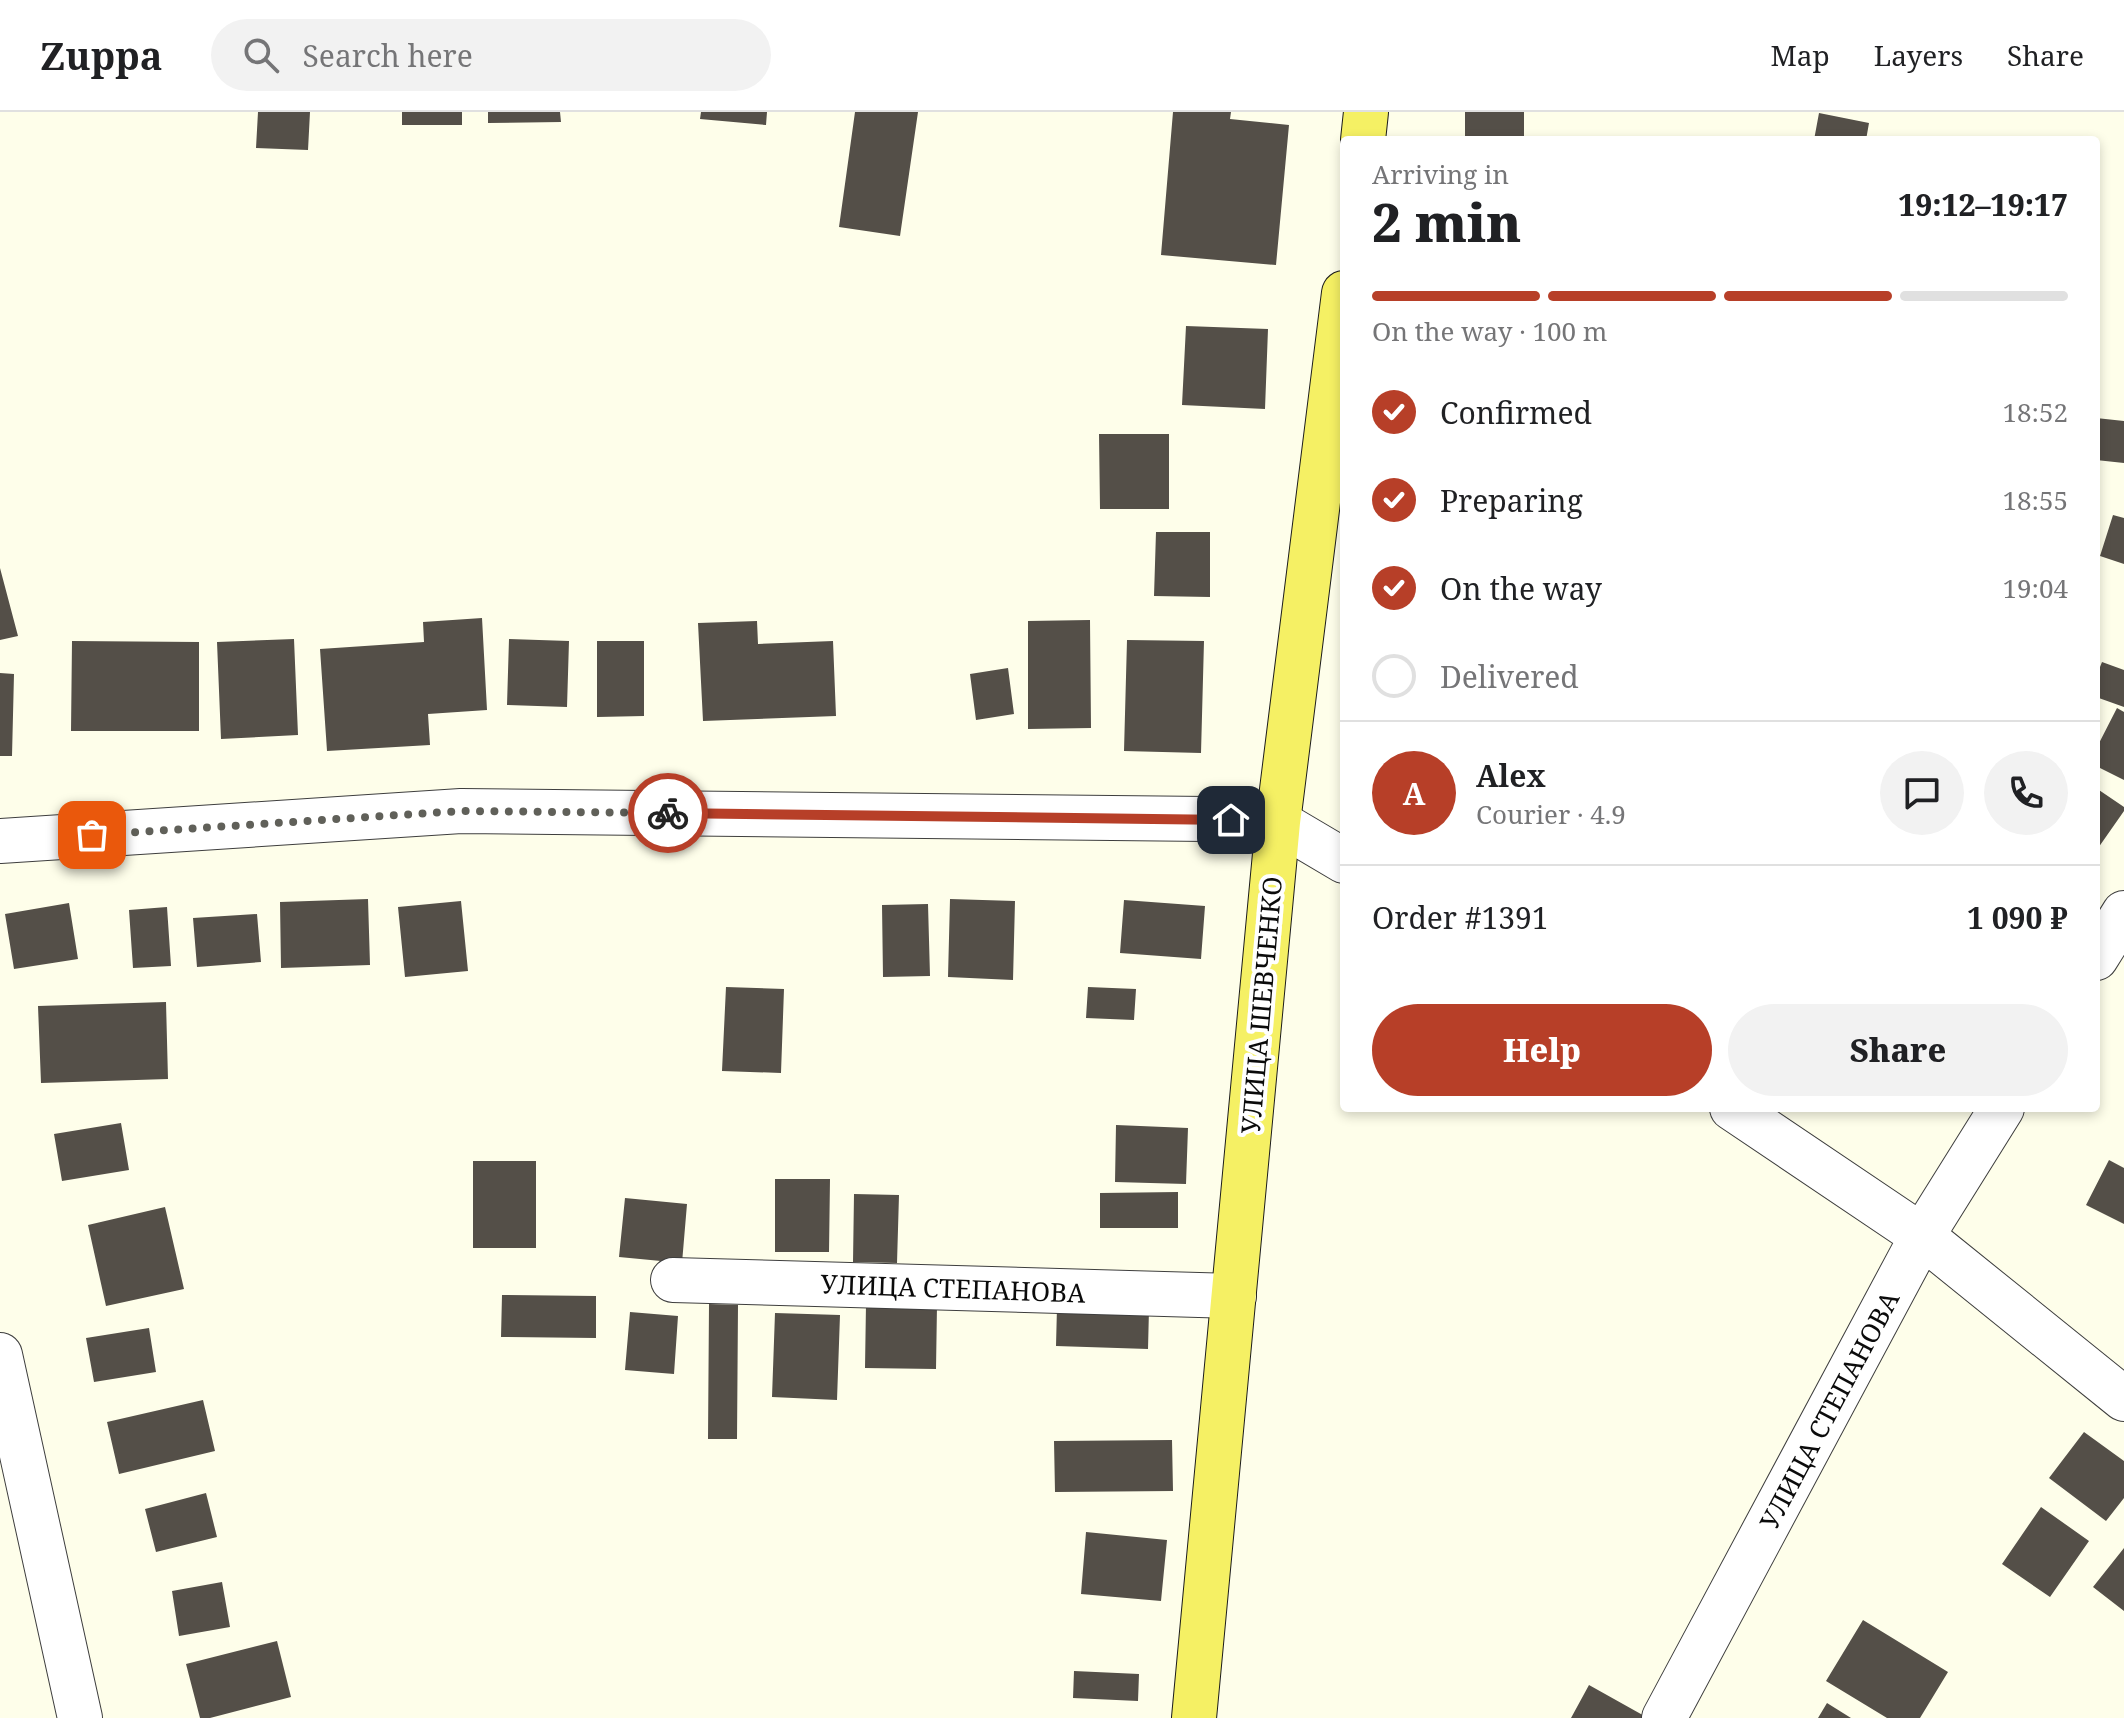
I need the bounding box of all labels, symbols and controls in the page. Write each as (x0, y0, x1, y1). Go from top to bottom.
search box (211, 19, 771, 91)
text: Zuppa (40, 29, 163, 81)
icon: search (239, 33, 283, 77)
text: Search here (303, 35, 473, 76)
text: Map (1771, 36, 1830, 74)
text: Layers (1874, 36, 1963, 74)
text: Share (2007, 36, 2084, 74)
text: Arriving in (1372, 156, 1509, 192)
text: 19:12–19:17 (1898, 184, 2068, 225)
text: 2 min (1372, 186, 1521, 257)
text: On the way · 100 m (1372, 313, 1607, 349)
icon: check (1372, 390, 1416, 434)
text: Confirmed (1440, 392, 1592, 433)
text: 18:52 (2002, 394, 2068, 430)
icon: check (1372, 478, 1416, 522)
text: Preparing (1440, 480, 1583, 521)
text: 18:55 (2002, 482, 2068, 518)
icon: check (1372, 566, 1416, 610)
text: On the way (1440, 568, 1602, 609)
text: 19:04 (2002, 570, 2068, 606)
text: Delivered (1440, 656, 1579, 697)
button: chat (1880, 751, 1964, 835)
button: phone (1984, 751, 2068, 835)
text: Alex (1476, 755, 1546, 796)
courier (628, 773, 708, 853)
text: A (1403, 773, 1425, 814)
pin (1197, 786, 1265, 854)
icon: bike (646, 791, 690, 835)
text: Courier · 4.9 (1476, 796, 1626, 832)
icon: home (1209, 798, 1253, 842)
pin (58, 801, 126, 869)
icon: bag (70, 813, 114, 857)
street label: УЛИЦА ШЕВЧЕНКО (1232, 875, 1290, 1135)
text: Order #1391 (1372, 897, 1549, 938)
text: 1 090 ₽ (1967, 897, 2068, 938)
button: Help (1372, 1004, 1712, 1096)
button: Share (1728, 1004, 2068, 1096)
street label: УЛИЦА СТЕПАНОВА (820, 1265, 1087, 1311)
street label: УЛИЦА СТЕПАНОВА (1751, 1284, 1907, 1535)

